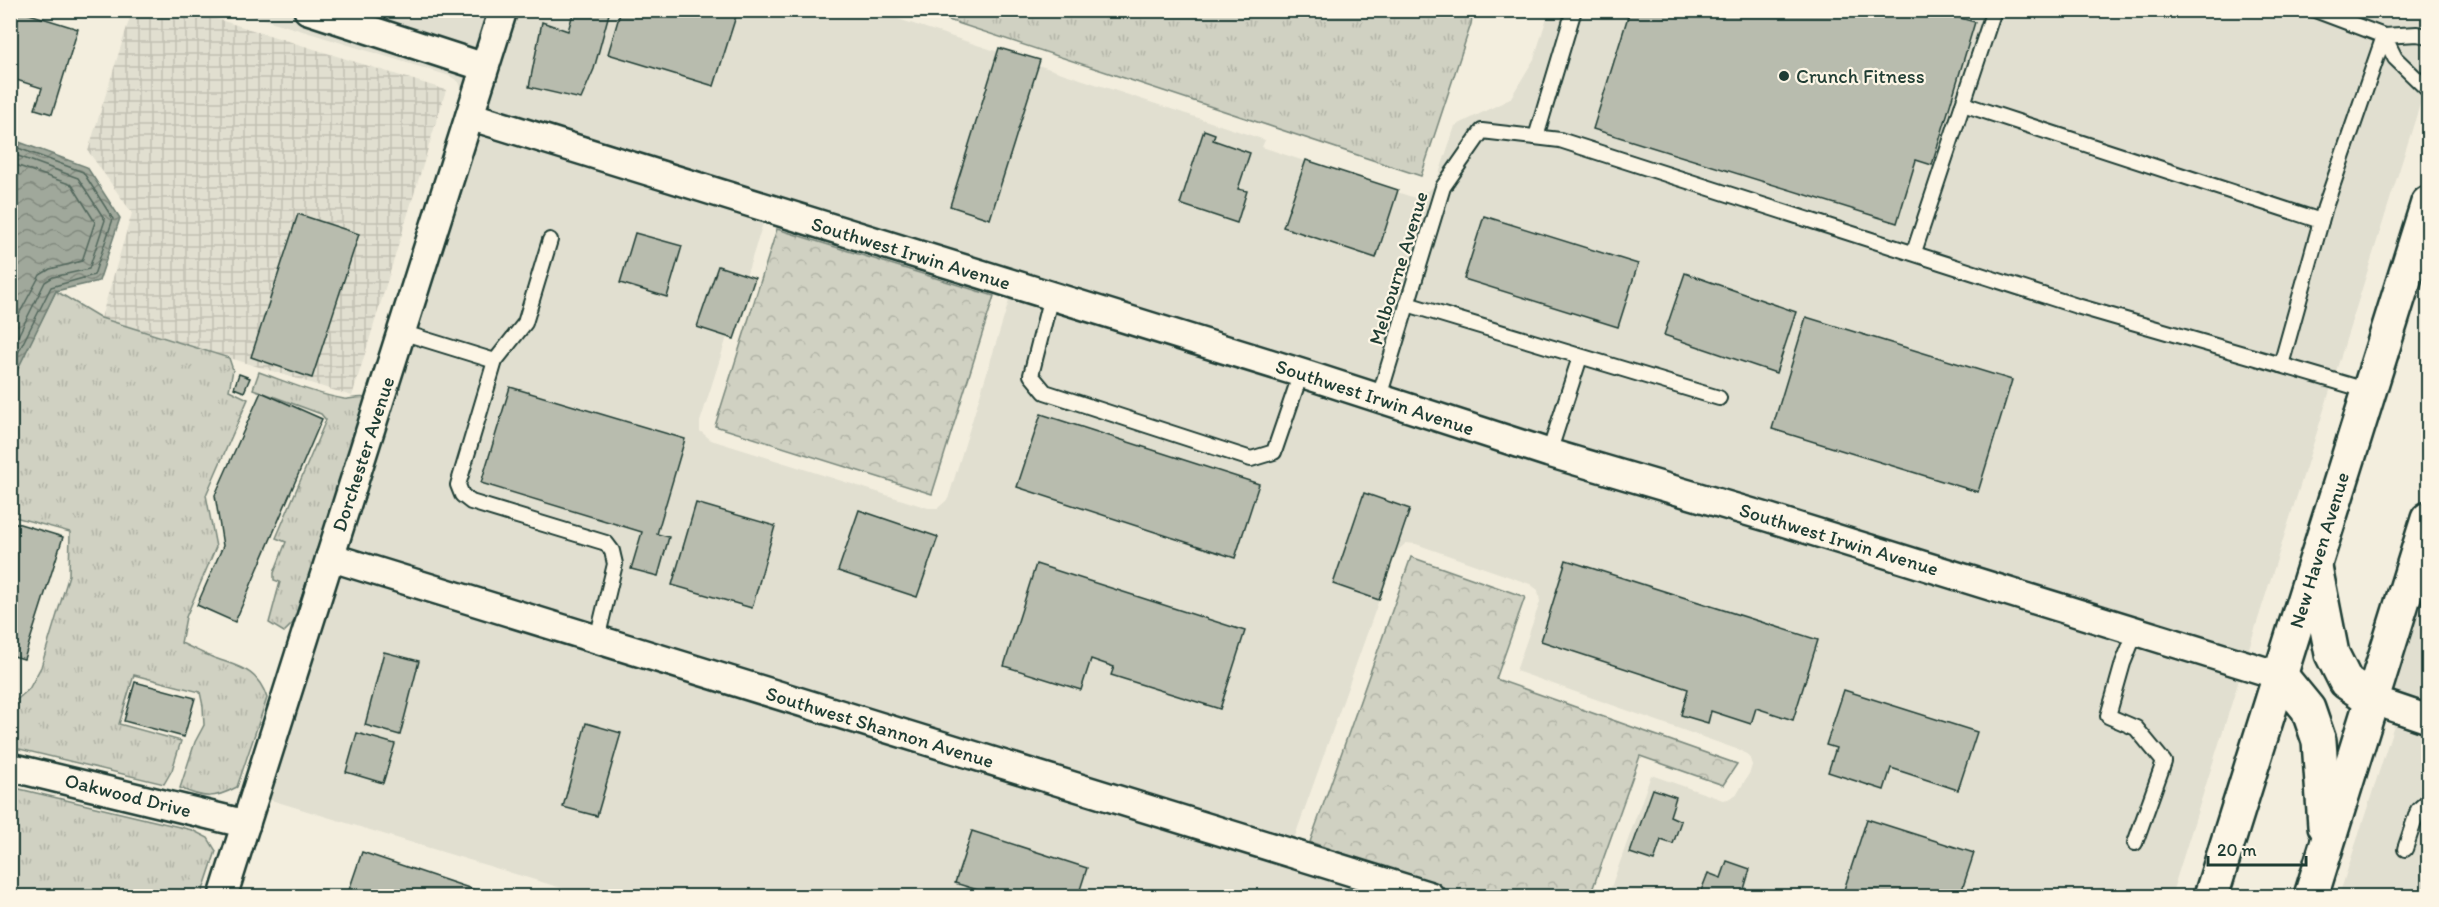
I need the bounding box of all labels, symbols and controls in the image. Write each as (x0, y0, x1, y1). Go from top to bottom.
place label: Crunch Fitness (1796, 64, 1925, 88)
marker: Crunch Fitness (1777, 69, 1791, 83)
street label: Melbourne Avenue (1363, 188, 1433, 348)
street label: Southwest Irwin Avenue (808, 211, 1014, 295)
street label: Southwest Irwin Avenue (1273, 354, 1477, 440)
street label: Dorchester Avenue (327, 373, 399, 535)
street label: New Haven Avenue (2284, 469, 2354, 631)
street label: Southwest Irwin Avenue (1736, 497, 1942, 581)
street label: Southwest Shannon Avenue (763, 681, 997, 773)
street label: Oakwood Drive (62, 768, 194, 822)
scale bar (2208, 829, 2306, 867)
text: 20 m (2217, 839, 2257, 861)

